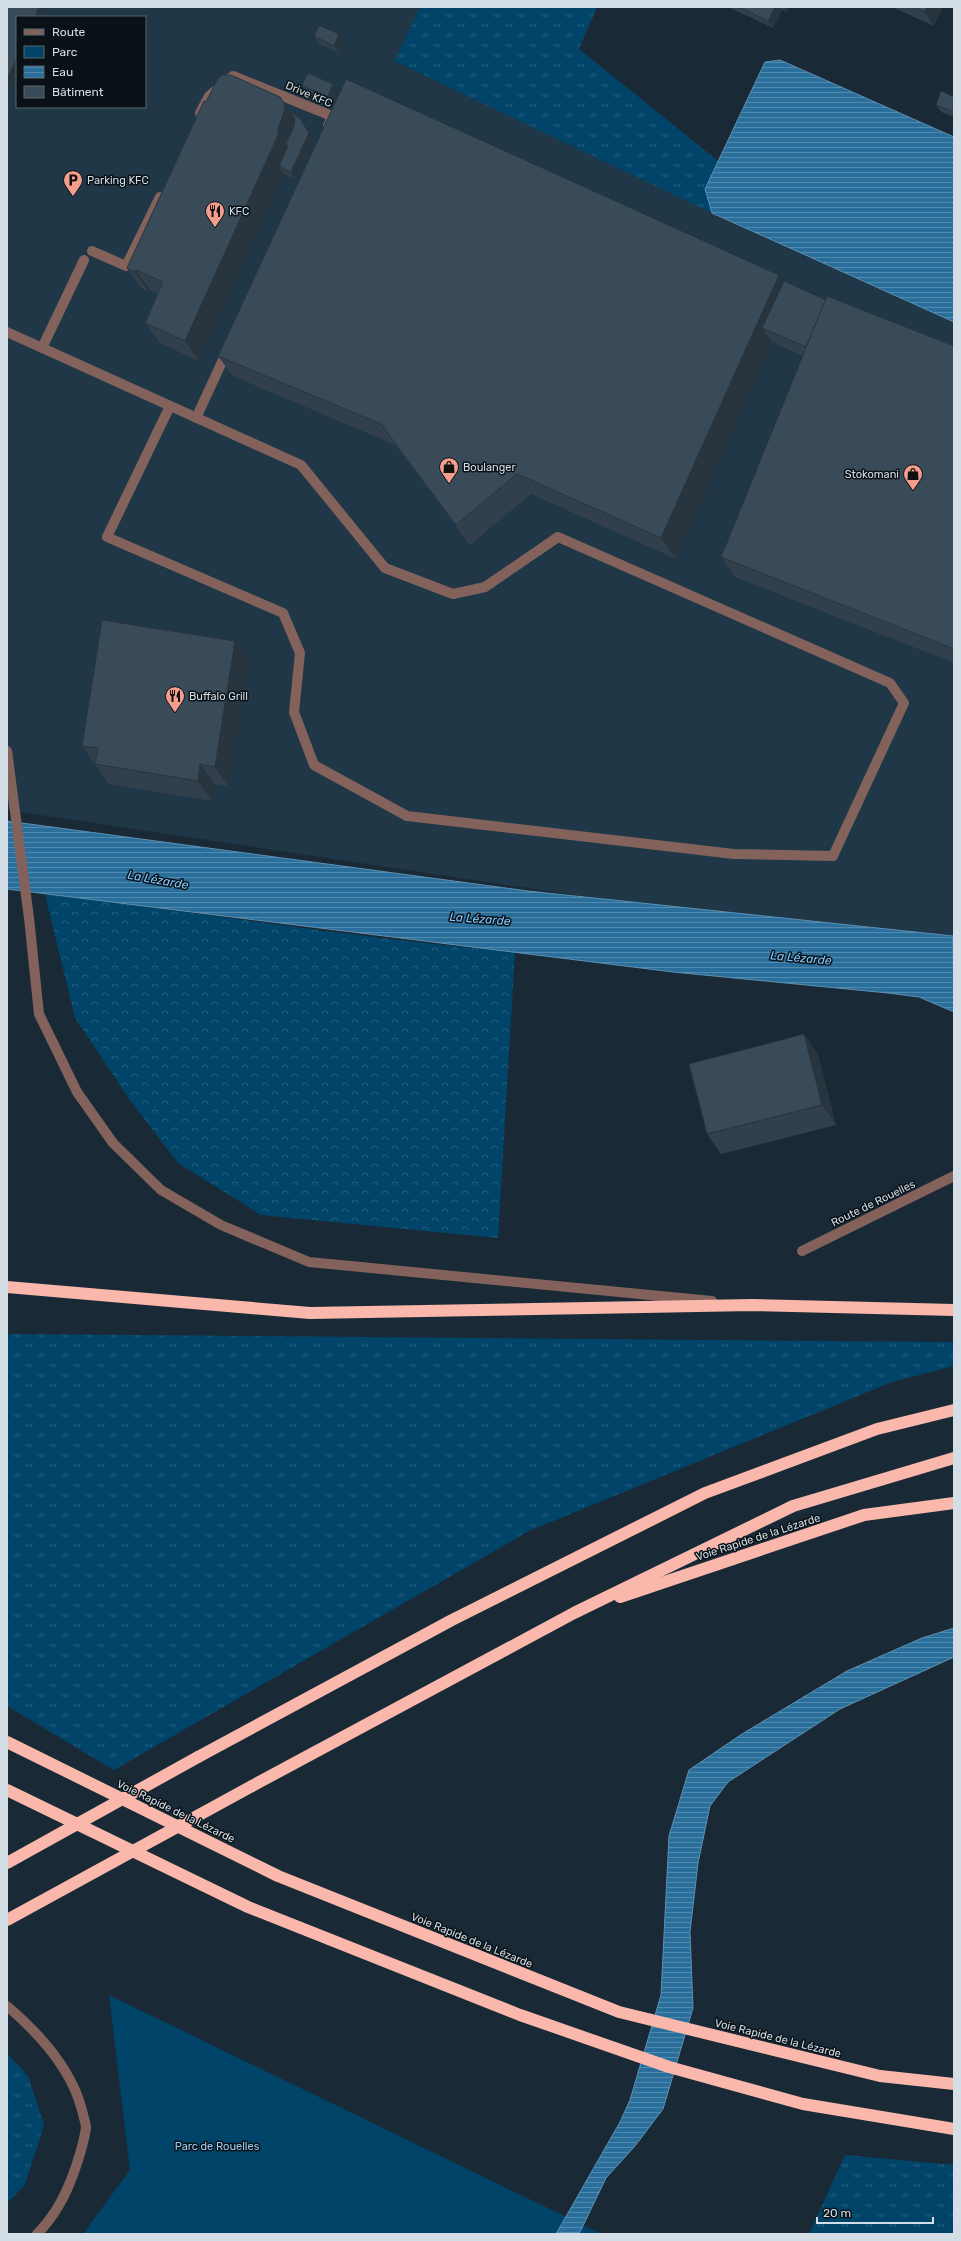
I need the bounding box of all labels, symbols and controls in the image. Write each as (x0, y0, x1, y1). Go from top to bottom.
legend (16, 16, 146, 108)
text: Route (52, 25, 86, 39)
text: Parc (52, 45, 78, 59)
text: Eau (52, 65, 73, 79)
street label: Drive KFC (283, 79, 334, 110)
text: Bâtiment (52, 85, 104, 99)
parking icon: Parking KFC (62, 169, 84, 197)
place label: Parking KFC (87, 174, 149, 187)
restaurant icon: KFC (204, 200, 226, 228)
place label: KFC (229, 205, 249, 218)
shop icon: Boulanger (438, 456, 460, 484)
place label: Boulanger (463, 461, 516, 474)
shop icon: Stokomani (902, 463, 924, 491)
place label: Stokomani (845, 468, 899, 481)
restaurant icon: Buffalo Grill (164, 685, 186, 713)
place label: Buffalo Grill (189, 690, 248, 703)
water label: La Lézarde (127, 868, 190, 892)
water label: La Lézarde (449, 910, 511, 928)
water label: La Lézarde (770, 948, 832, 968)
street label: Route de Rouelles (829, 1177, 918, 1229)
street label: Voie Rapide de la Lézarde (694, 1511, 822, 1564)
street label: Voie Rapide de la Lézarde (115, 1777, 237, 1846)
street label: Voie Rapide de la Lézarde (409, 1910, 534, 1971)
street label: Voie Rapide de la Lézarde (713, 2016, 842, 2061)
park label: Parc de Rouelles (175, 2140, 260, 2153)
scale bar (817, 2199, 933, 2225)
text: 20 m (823, 2206, 851, 2220)

